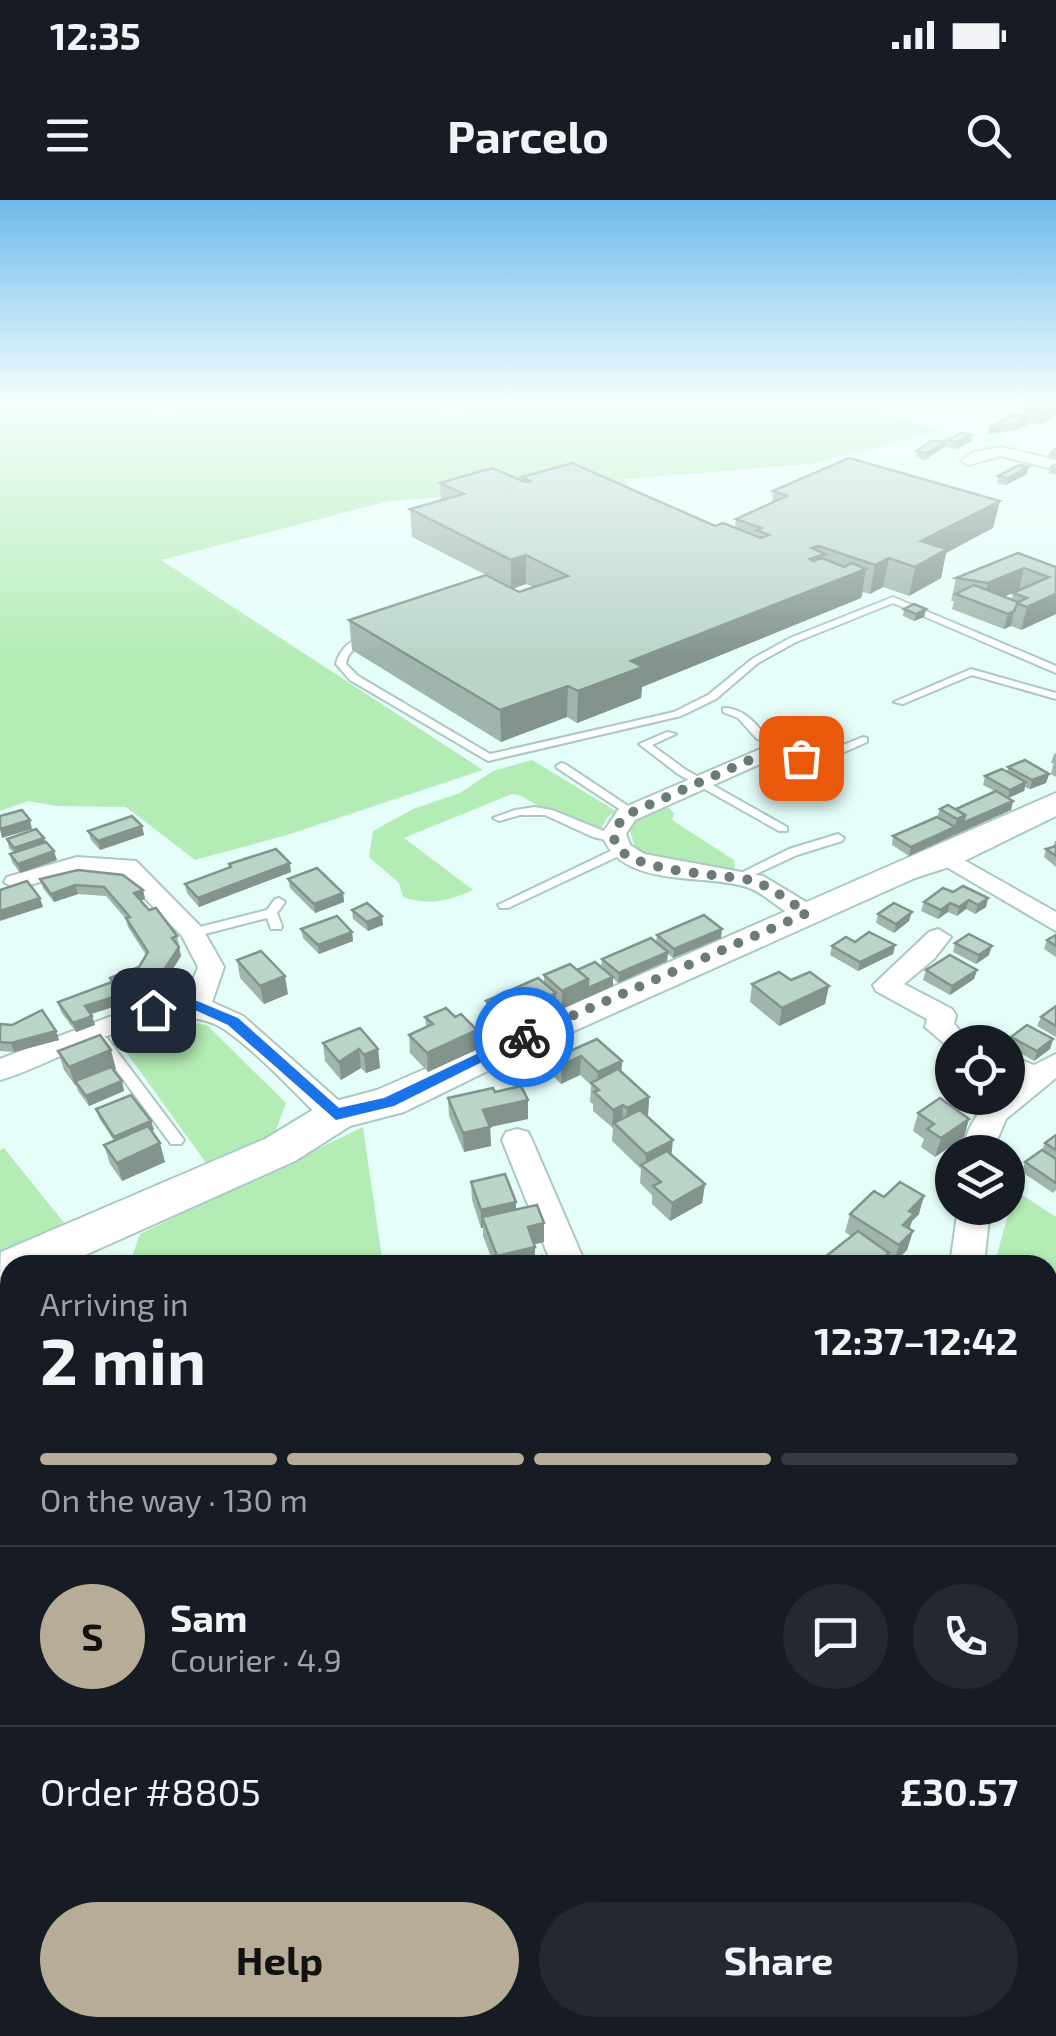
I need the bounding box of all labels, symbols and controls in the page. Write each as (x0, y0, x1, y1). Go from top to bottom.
text: 12:35 (50, 12, 141, 58)
icon: menu (40, 108, 95, 163)
text: Parcelo (447, 108, 609, 162)
icon: search (961, 108, 1016, 163)
pin (759, 716, 844, 801)
icon: bag (774, 731, 829, 786)
pin (111, 968, 196, 1053)
icon: home (126, 983, 181, 1038)
courier (474, 987, 574, 1087)
icon: bike (497, 1010, 552, 1065)
map controls (935, 1025, 1025, 1225)
button: locate (935, 1025, 1025, 1115)
button: layers (935, 1135, 1025, 1225)
text: Arriving in (40, 1284, 189, 1322)
text: 12:37–12:42 (814, 1317, 1018, 1363)
text: 2 min (40, 1320, 206, 1398)
text: On the way · 130 m (40, 1480, 308, 1518)
button: chat (783, 1584, 888, 1689)
button: phone (913, 1584, 1018, 1689)
text: Sam (170, 1594, 247, 1640)
text: S (81, 1613, 104, 1659)
text: Courier · 4.9 (170, 1640, 342, 1678)
text: Order #8805 (40, 1768, 261, 1814)
text: £30.57 (900, 1768, 1018, 1814)
button: Help (40, 1902, 519, 2017)
button: Share (539, 1902, 1018, 2017)

